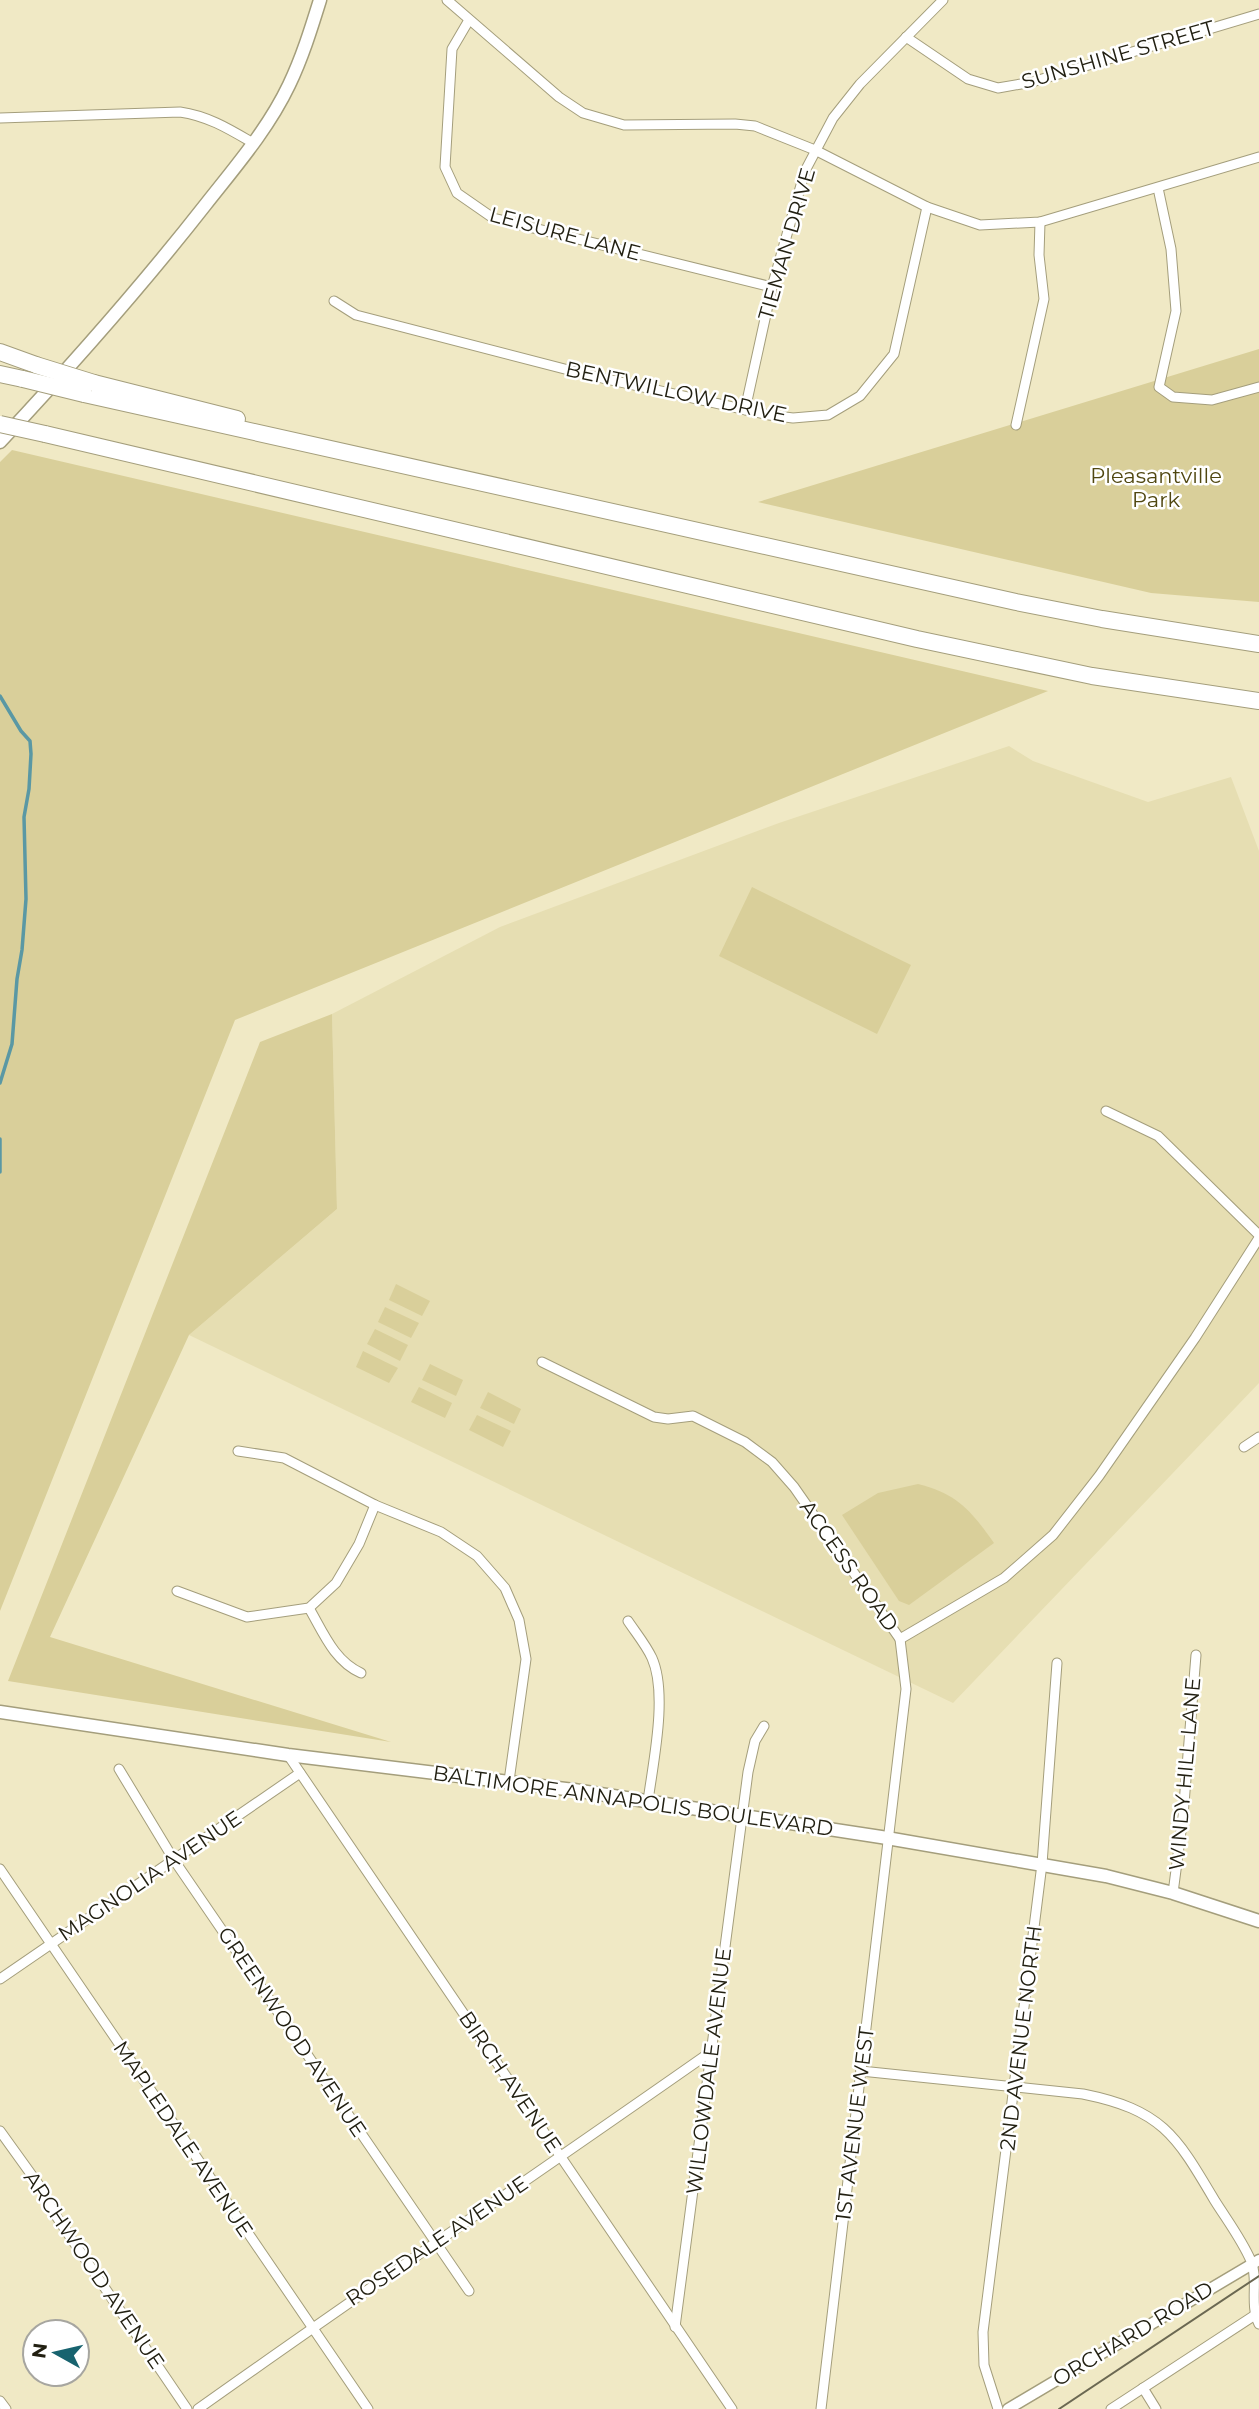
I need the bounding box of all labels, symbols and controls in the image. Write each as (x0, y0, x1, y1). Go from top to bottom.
street label: SUNSHINE STREET (1018, 15, 1217, 94)
street label: TIEMAN DRIVE (753, 165, 820, 323)
street label: LEISURE LANE (487, 201, 644, 266)
street label: BENTWILLOW DRIVE (563, 356, 789, 427)
park label: Pleasantville Park (1090, 463, 1222, 512)
street label: ACCESS ROAD (795, 1495, 904, 1636)
street label: WINDY HILL LANE (1164, 1676, 1205, 1872)
street label: BALTIMORE ANNAPOLIS BOULEVARD (431, 1760, 835, 1841)
street label: MAGNOLIA AVENUE (53, 1805, 246, 1946)
street label: GREENWOOD AVENUE (213, 1922, 372, 2141)
street label: 2ND AVENUE NORTH (994, 1924, 1047, 2152)
street label: WILLOWDALE AVENUE (681, 1946, 736, 2196)
street label: BIRCH AVENUE (454, 2006, 567, 2157)
street label: 1ST AVENUE WEST (830, 2025, 879, 2223)
street label: MAPLEDALE AVENUE (108, 2036, 258, 2241)
street label: ARCHWOOD AVENUE (18, 2166, 170, 2374)
street label: ROSEDALE AVENUE (341, 2170, 533, 2311)
street label: ORCHARD ROAD (1048, 2276, 1218, 2391)
north arrow (21, 2318, 91, 2388)

